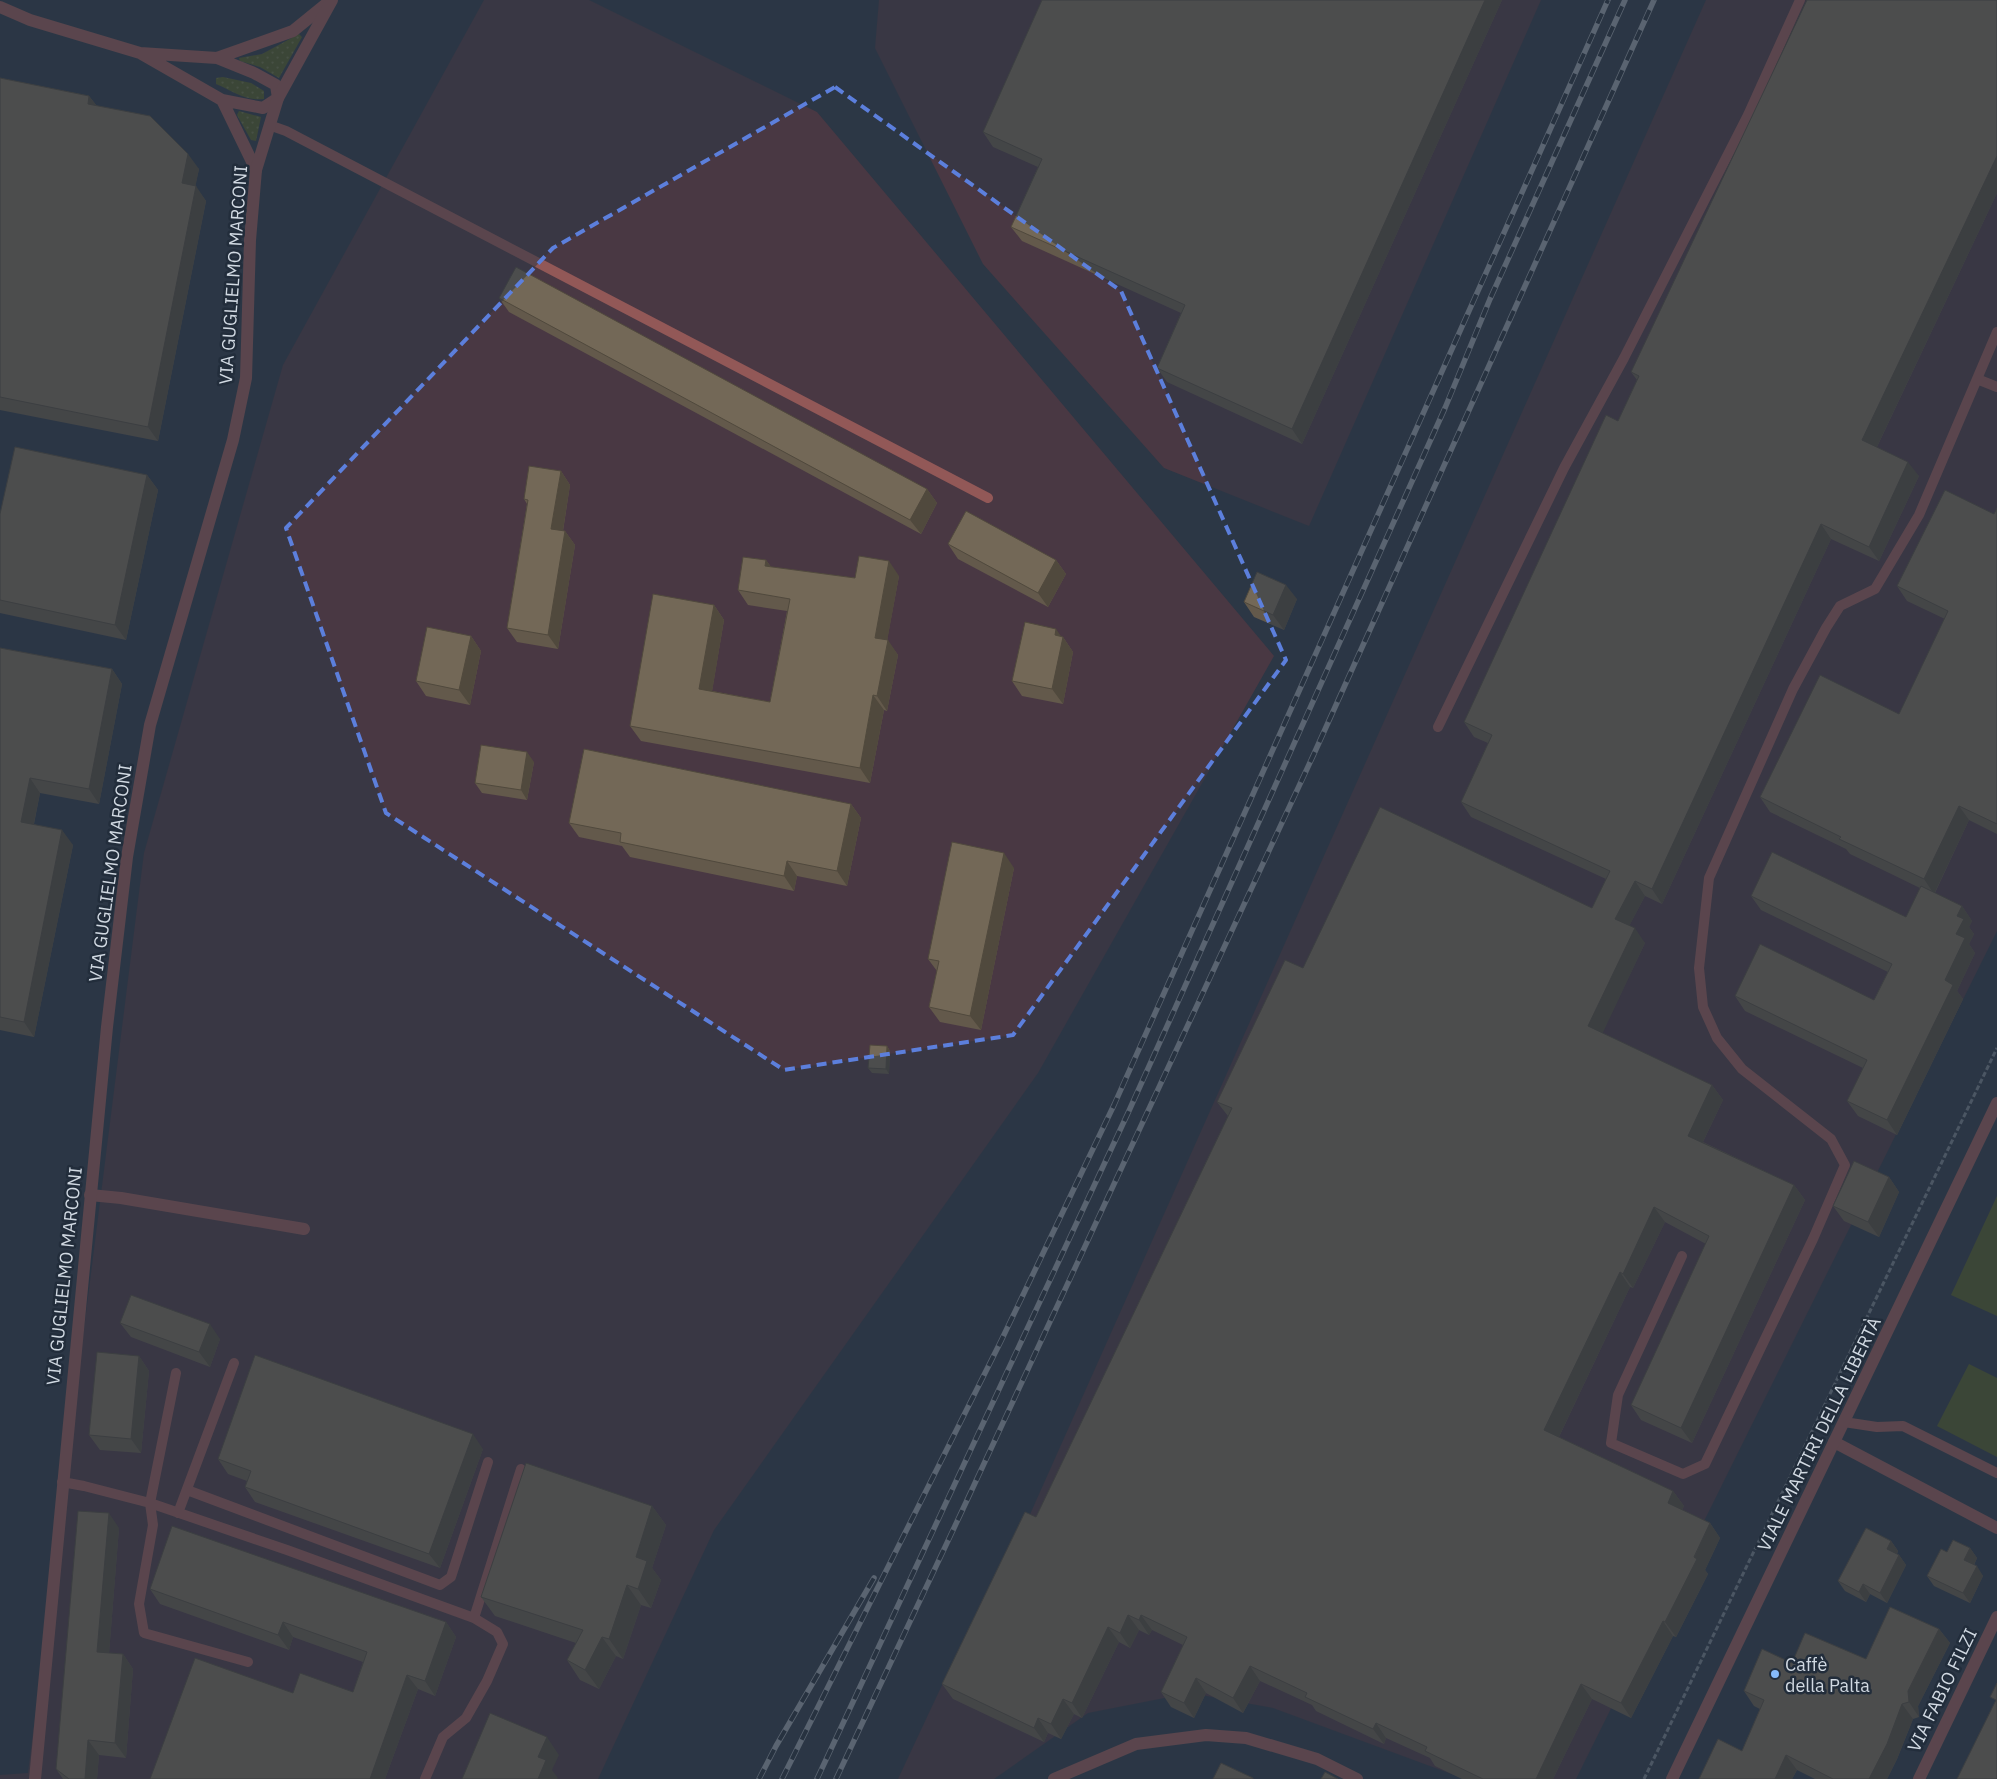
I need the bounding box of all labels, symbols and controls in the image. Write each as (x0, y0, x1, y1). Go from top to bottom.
street label: VIA GUGLIELMO MARCONI (214, 165, 252, 385)
street label: VIA GUGLIELMO MARCONI (83, 763, 137, 983)
street label: VIA GUGLIELMO MARCONI (41, 1166, 87, 1386)
street label: VIALE MARTIRI DELLA LIBERTÀ (1752, 1313, 1886, 1555)
street label: VIA FABIO FILZI (1902, 1624, 1982, 1756)
place label: Caffè della Palta (1785, 1653, 1870, 1697)
marker: Caffè della Palta (1769, 1668, 1781, 1680)

